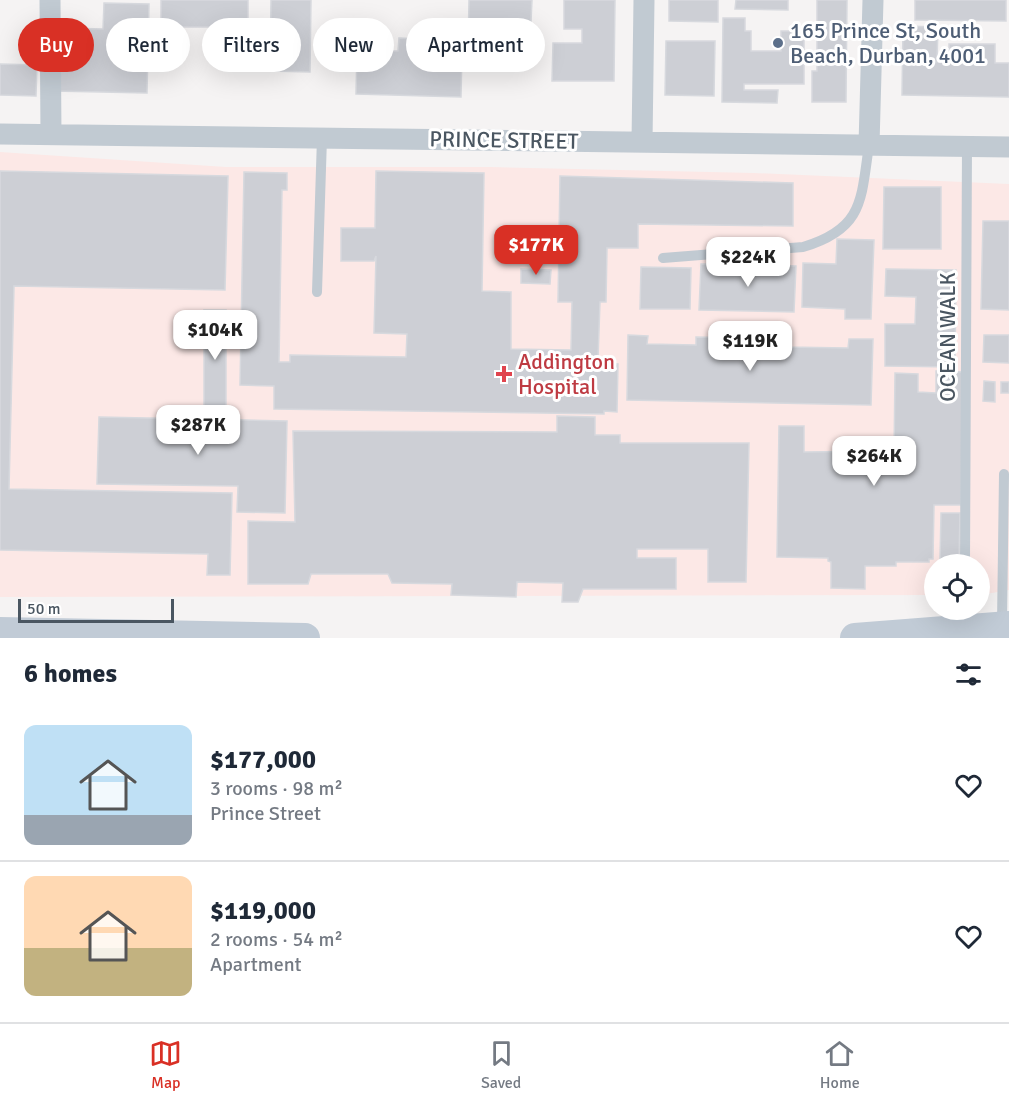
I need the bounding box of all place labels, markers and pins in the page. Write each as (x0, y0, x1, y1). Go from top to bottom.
place label: 165 Prince St, South Beach, Durban, 4001 (790, 17, 986, 69)
marker: 165 Prince St, South Beach, Durban, 4001 (771, 36, 785, 50)
pin: $177K (494, 225, 578, 276)
pin: $224K (706, 237, 790, 288)
pin: $104K (173, 310, 257, 361)
pin: $119K (708, 321, 792, 372)
place label: Addington Hospital (518, 348, 615, 400)
marker: Addington Hospital (495, 365, 513, 383)
pin: $287K (156, 405, 240, 456)
pin: $264K (832, 436, 916, 487)

